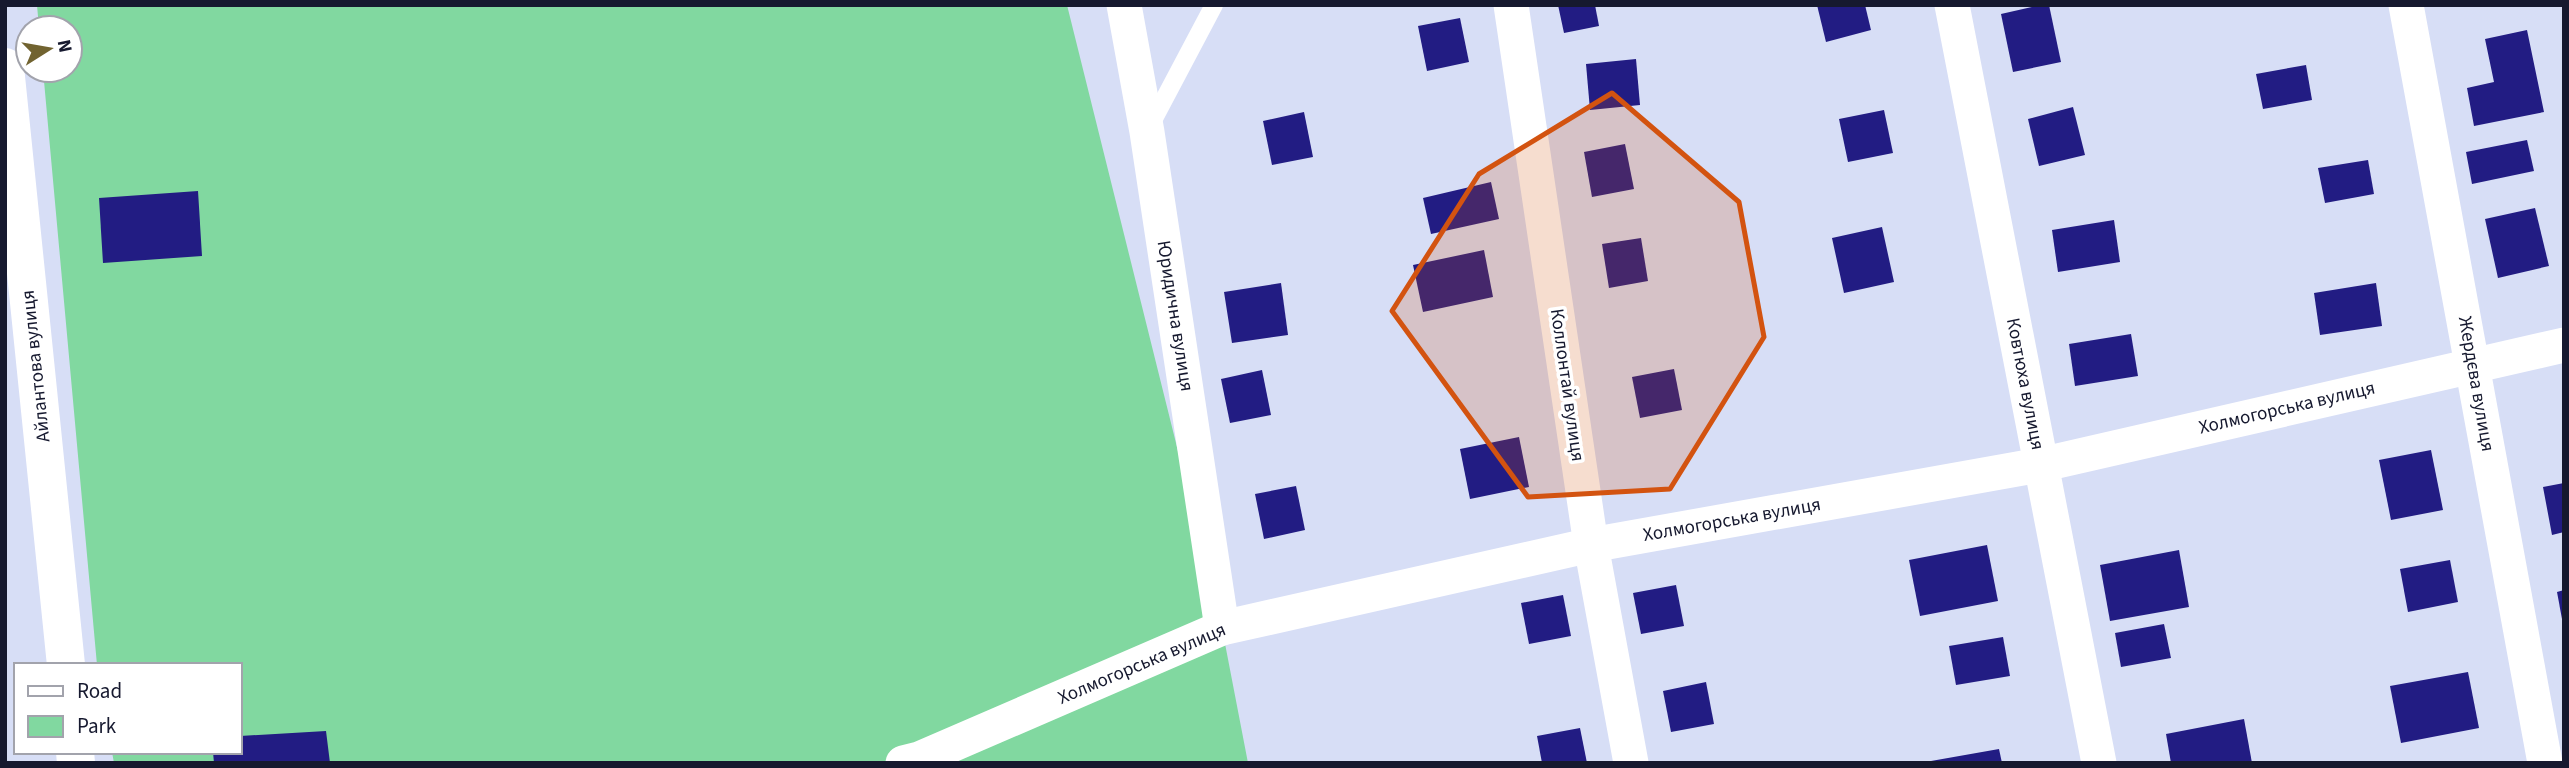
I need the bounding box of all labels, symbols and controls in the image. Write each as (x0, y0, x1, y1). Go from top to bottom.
north arrow (14, 14, 84, 84)
text: N (50, 37, 79, 55)
street label: Юридична вулиця (1150, 238, 1200, 394)
street label: Айлантова вулиця (15, 289, 57, 443)
street label: Коллонтай вулиця (1543, 307, 1591, 463)
street label: Жердєва вулиця (2451, 314, 2501, 454)
street label: Ковтюха вулиця (1999, 316, 2051, 452)
street label: Холмогорська вулиця (2196, 375, 2378, 441)
street label: Холмогорська вулиця (1641, 491, 1823, 549)
street label: Холмогорська вулиця (1054, 616, 1230, 712)
legend (14, 663, 242, 754)
text: Road (77, 676, 122, 706)
text: Park (77, 711, 117, 741)

